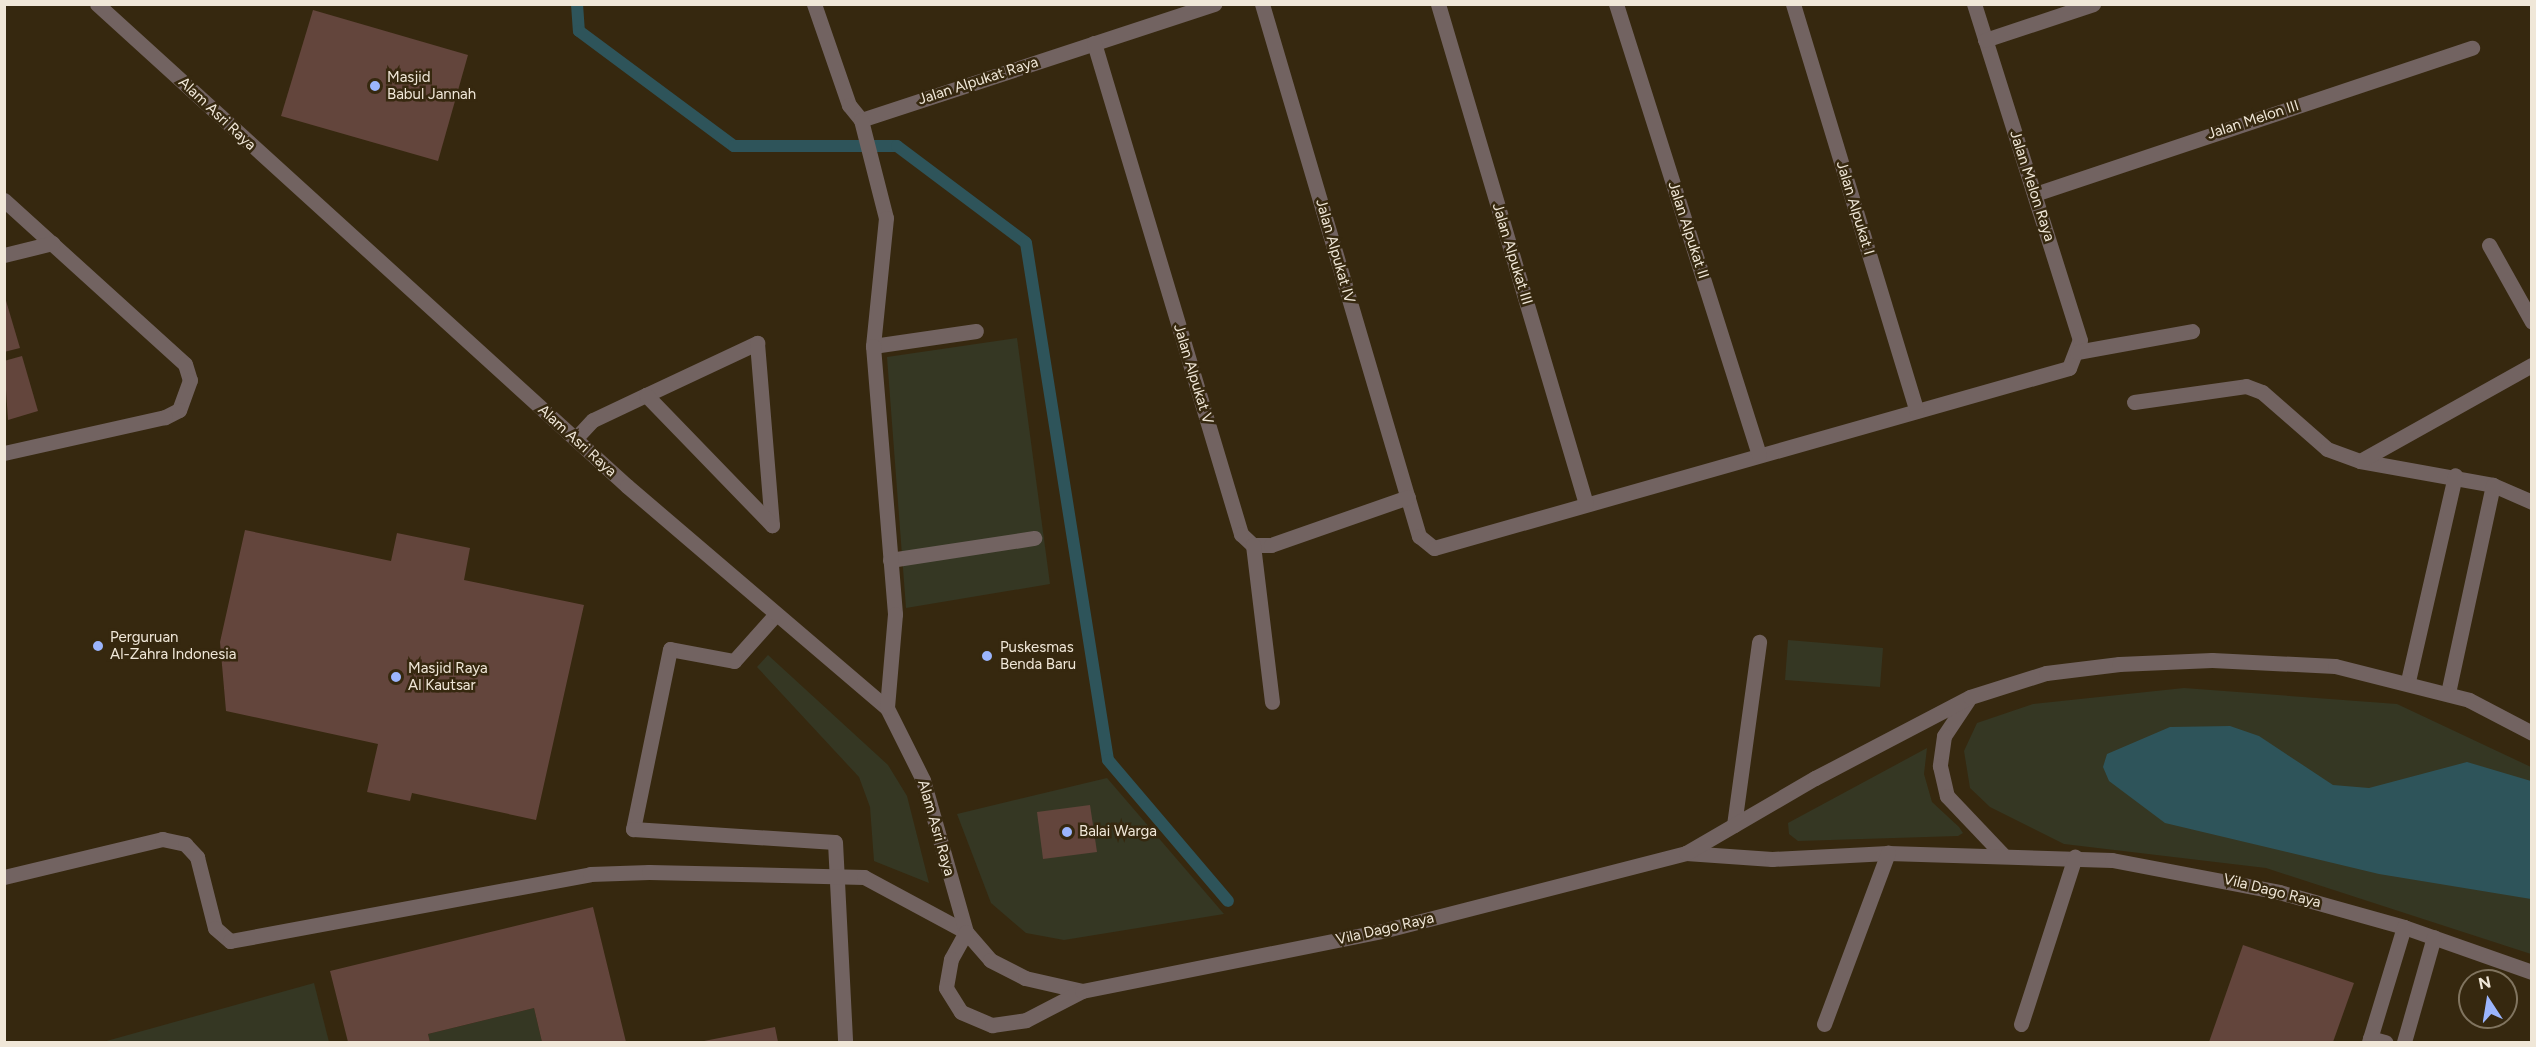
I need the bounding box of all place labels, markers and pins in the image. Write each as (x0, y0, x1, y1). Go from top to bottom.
place label: Masjid Babul Jannah (387, 68, 476, 103)
marker: Masjid Babul Jannah (368, 79, 382, 93)
place label: Perguruan Al-Zahra Indonesia (110, 628, 236, 663)
place label: Puskesmas Benda Baru (1000, 638, 1076, 673)
marker: Perguruan Al-Zahra Indonesia (91, 639, 105, 653)
marker: Puskesmas Benda Baru (978, 647, 996, 665)
place label: Masjid Raya Al Kautsar (408, 659, 488, 694)
marker: Masjid Raya Al Kautsar (389, 670, 403, 684)
place label: Balai Warga (1079, 823, 1157, 841)
marker: Balai Warga (1060, 825, 1074, 839)

